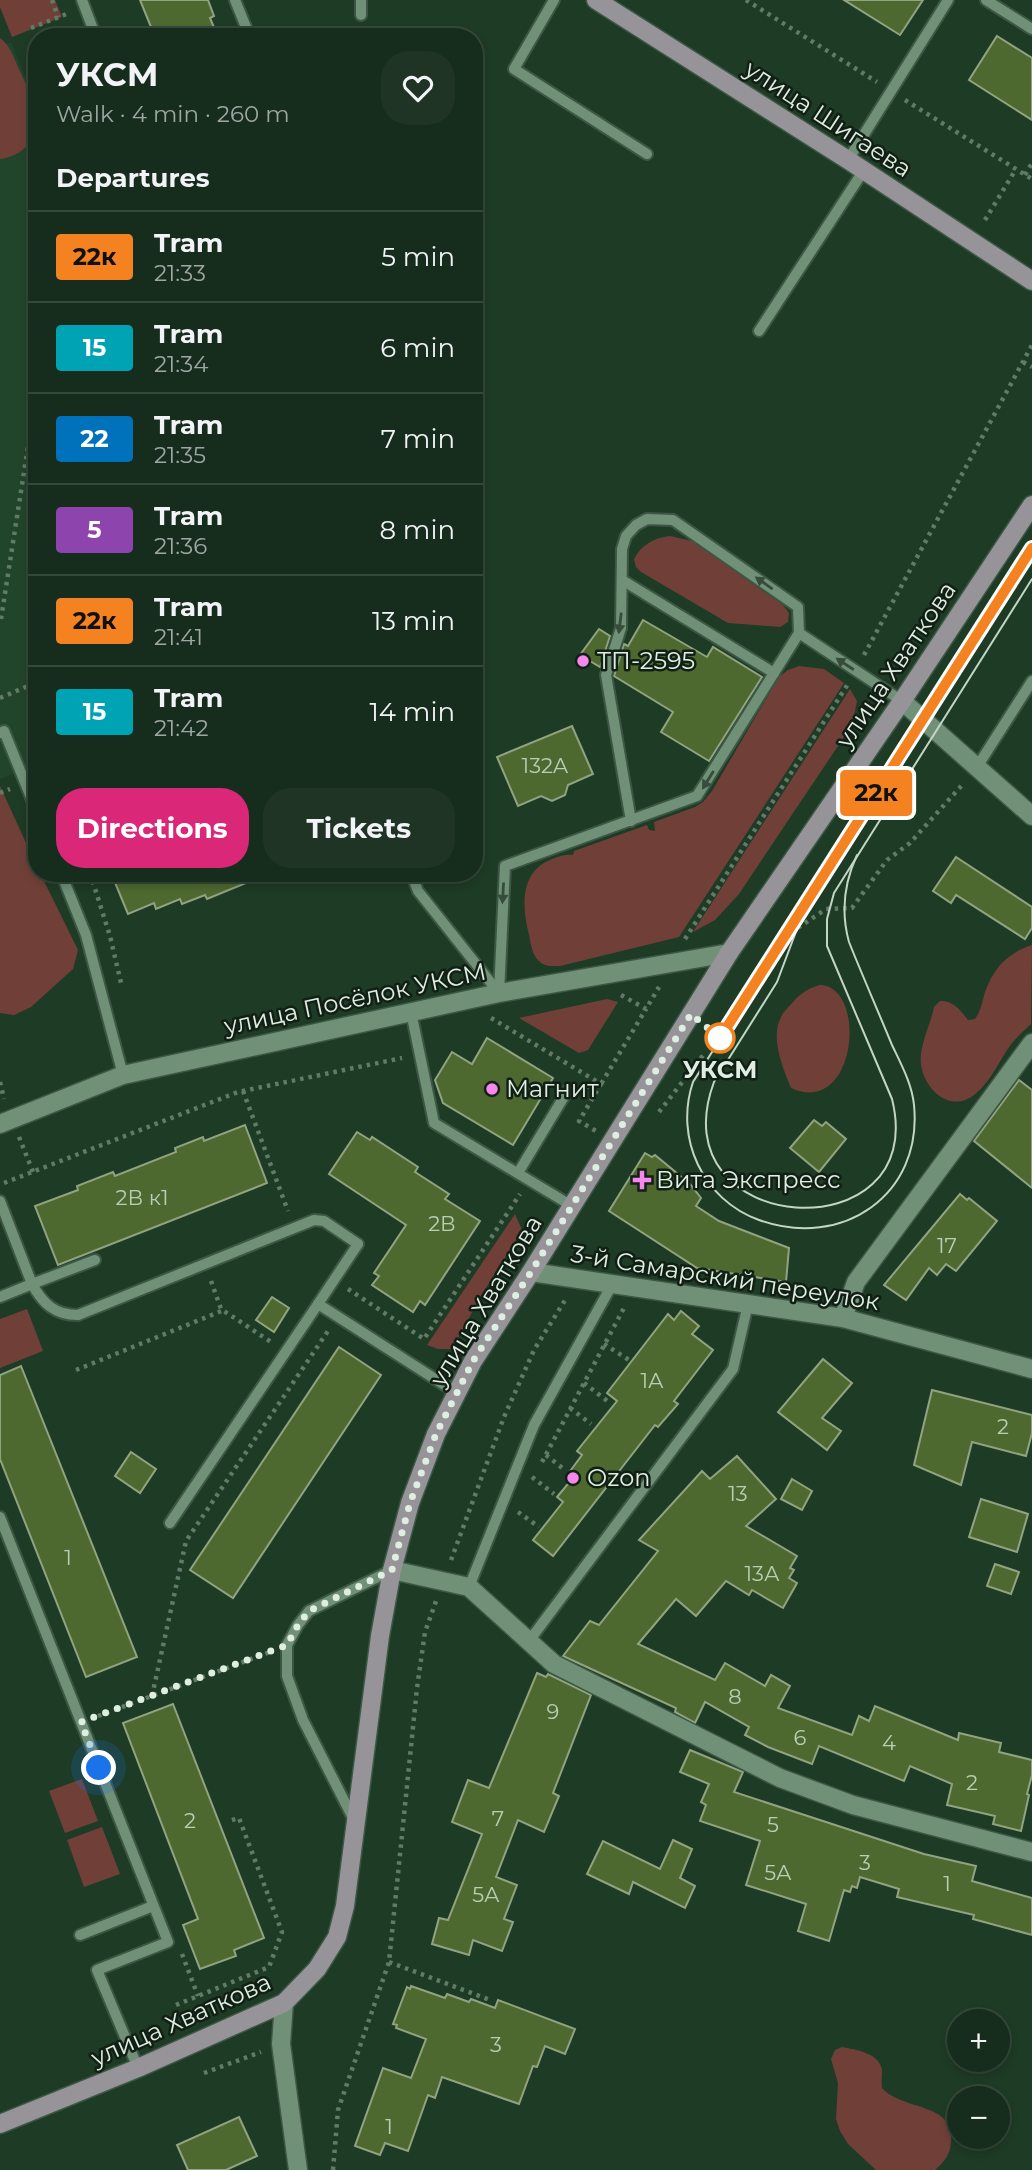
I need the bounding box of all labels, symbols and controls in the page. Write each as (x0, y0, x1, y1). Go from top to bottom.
button: heart (381, 51, 455, 125)
street label: улица Шигаева (739, 53, 917, 183)
text: УКСМ (56, 54, 159, 94)
text: Walk · 4 min · 260 m (56, 100, 290, 128)
text: Departures (56, 162, 210, 194)
text: Tram (154, 227, 223, 259)
text: 5 min (381, 241, 455, 273)
text: 22к (73, 242, 116, 271)
text: 21:33 (154, 259, 206, 287)
text: Tram (154, 318, 223, 350)
text: 6 min (380, 332, 455, 364)
text: 15 (83, 333, 106, 362)
text: 21:34 (154, 350, 208, 378)
text: Tram (154, 409, 223, 441)
text: 7 min (381, 423, 455, 455)
text: 22 (80, 424, 109, 453)
text: 21:35 (154, 441, 206, 469)
text: Tram (154, 500, 223, 532)
text: 8 min (379, 514, 455, 546)
text: 5 (87, 515, 102, 544)
text: 21:36 (154, 532, 207, 560)
one-way arrow (755, 576, 773, 590)
street label: улица Хваткова (829, 576, 962, 754)
text: Tram (154, 591, 223, 623)
text: 13 min (372, 605, 455, 637)
text: 22к (73, 606, 116, 635)
one-way arrow (614, 612, 625, 634)
text: 21:41 (154, 623, 203, 651)
place label: ТП-2595 (597, 646, 695, 675)
marker: ТП-2595 (575, 653, 591, 669)
one-way arrow (835, 657, 855, 670)
text: Tram (154, 682, 223, 714)
text: 14 min (369, 696, 455, 728)
text: 15 (83, 697, 106, 726)
text: 21:42 (154, 714, 208, 742)
house number: 132А (522, 753, 569, 778)
one-way arrow (701, 770, 714, 789)
line badge: 22к (836, 770, 916, 816)
text: 22к (854, 778, 898, 807)
button: Directions (56, 788, 249, 868)
button: Tickets (263, 788, 455, 868)
one-way arrow (498, 883, 509, 905)
street label: улица Посёлок УКСМ (220, 957, 489, 1041)
marker: УКСМ (705, 1023, 735, 1053)
place label: УКСМ (683, 1055, 757, 1084)
place label: Магнит (506, 1074, 599, 1103)
marker: Магнит (484, 1081, 500, 1097)
place label: Вита Экспресс (656, 1165, 840, 1194)
marker: Вита Экспресс (634, 1172, 650, 1188)
house number: 2В к1 (115, 1185, 169, 1210)
street label: улица Хваткова (423, 1210, 548, 1392)
house number: 2В (428, 1211, 456, 1236)
house number: 17 (937, 1233, 957, 1258)
street label: 3-й Самарский переулок (569, 1239, 881, 1316)
house number: 1А (640, 1368, 664, 1393)
house number: 2 (997, 1414, 1009, 1439)
place label: Ozon (587, 1463, 650, 1492)
marker: Ozon (565, 1470, 581, 1486)
house number: 13 (728, 1481, 748, 1506)
house number: 1 (64, 1545, 72, 1570)
house number: 13А (744, 1561, 780, 1586)
house number: 8 (728, 1684, 742, 1709)
house number: 9 (547, 1699, 559, 1724)
house number: 6 (794, 1725, 807, 1750)
house number: 4 (882, 1730, 896, 1755)
your location (81, 1750, 116, 1785)
house number: 2 (966, 1770, 978, 1795)
house number: 7 (492, 1806, 504, 1831)
house number: 2 (184, 1808, 196, 1833)
house number: 5 (767, 1812, 779, 1837)
house number: 3 (859, 1850, 871, 1875)
house number: 5А (764, 1860, 792, 1885)
house number: 1 (943, 1871, 951, 1896)
house number: 5А (472, 1882, 500, 1907)
street label: улица Хваткова (85, 1967, 275, 2073)
map controls (947, 2009, 1010, 2149)
button: + (947, 2009, 1010, 2072)
house number: 3 (490, 2032, 502, 2057)
button: − (947, 2086, 1010, 2149)
house number: 1 (385, 2114, 393, 2139)

